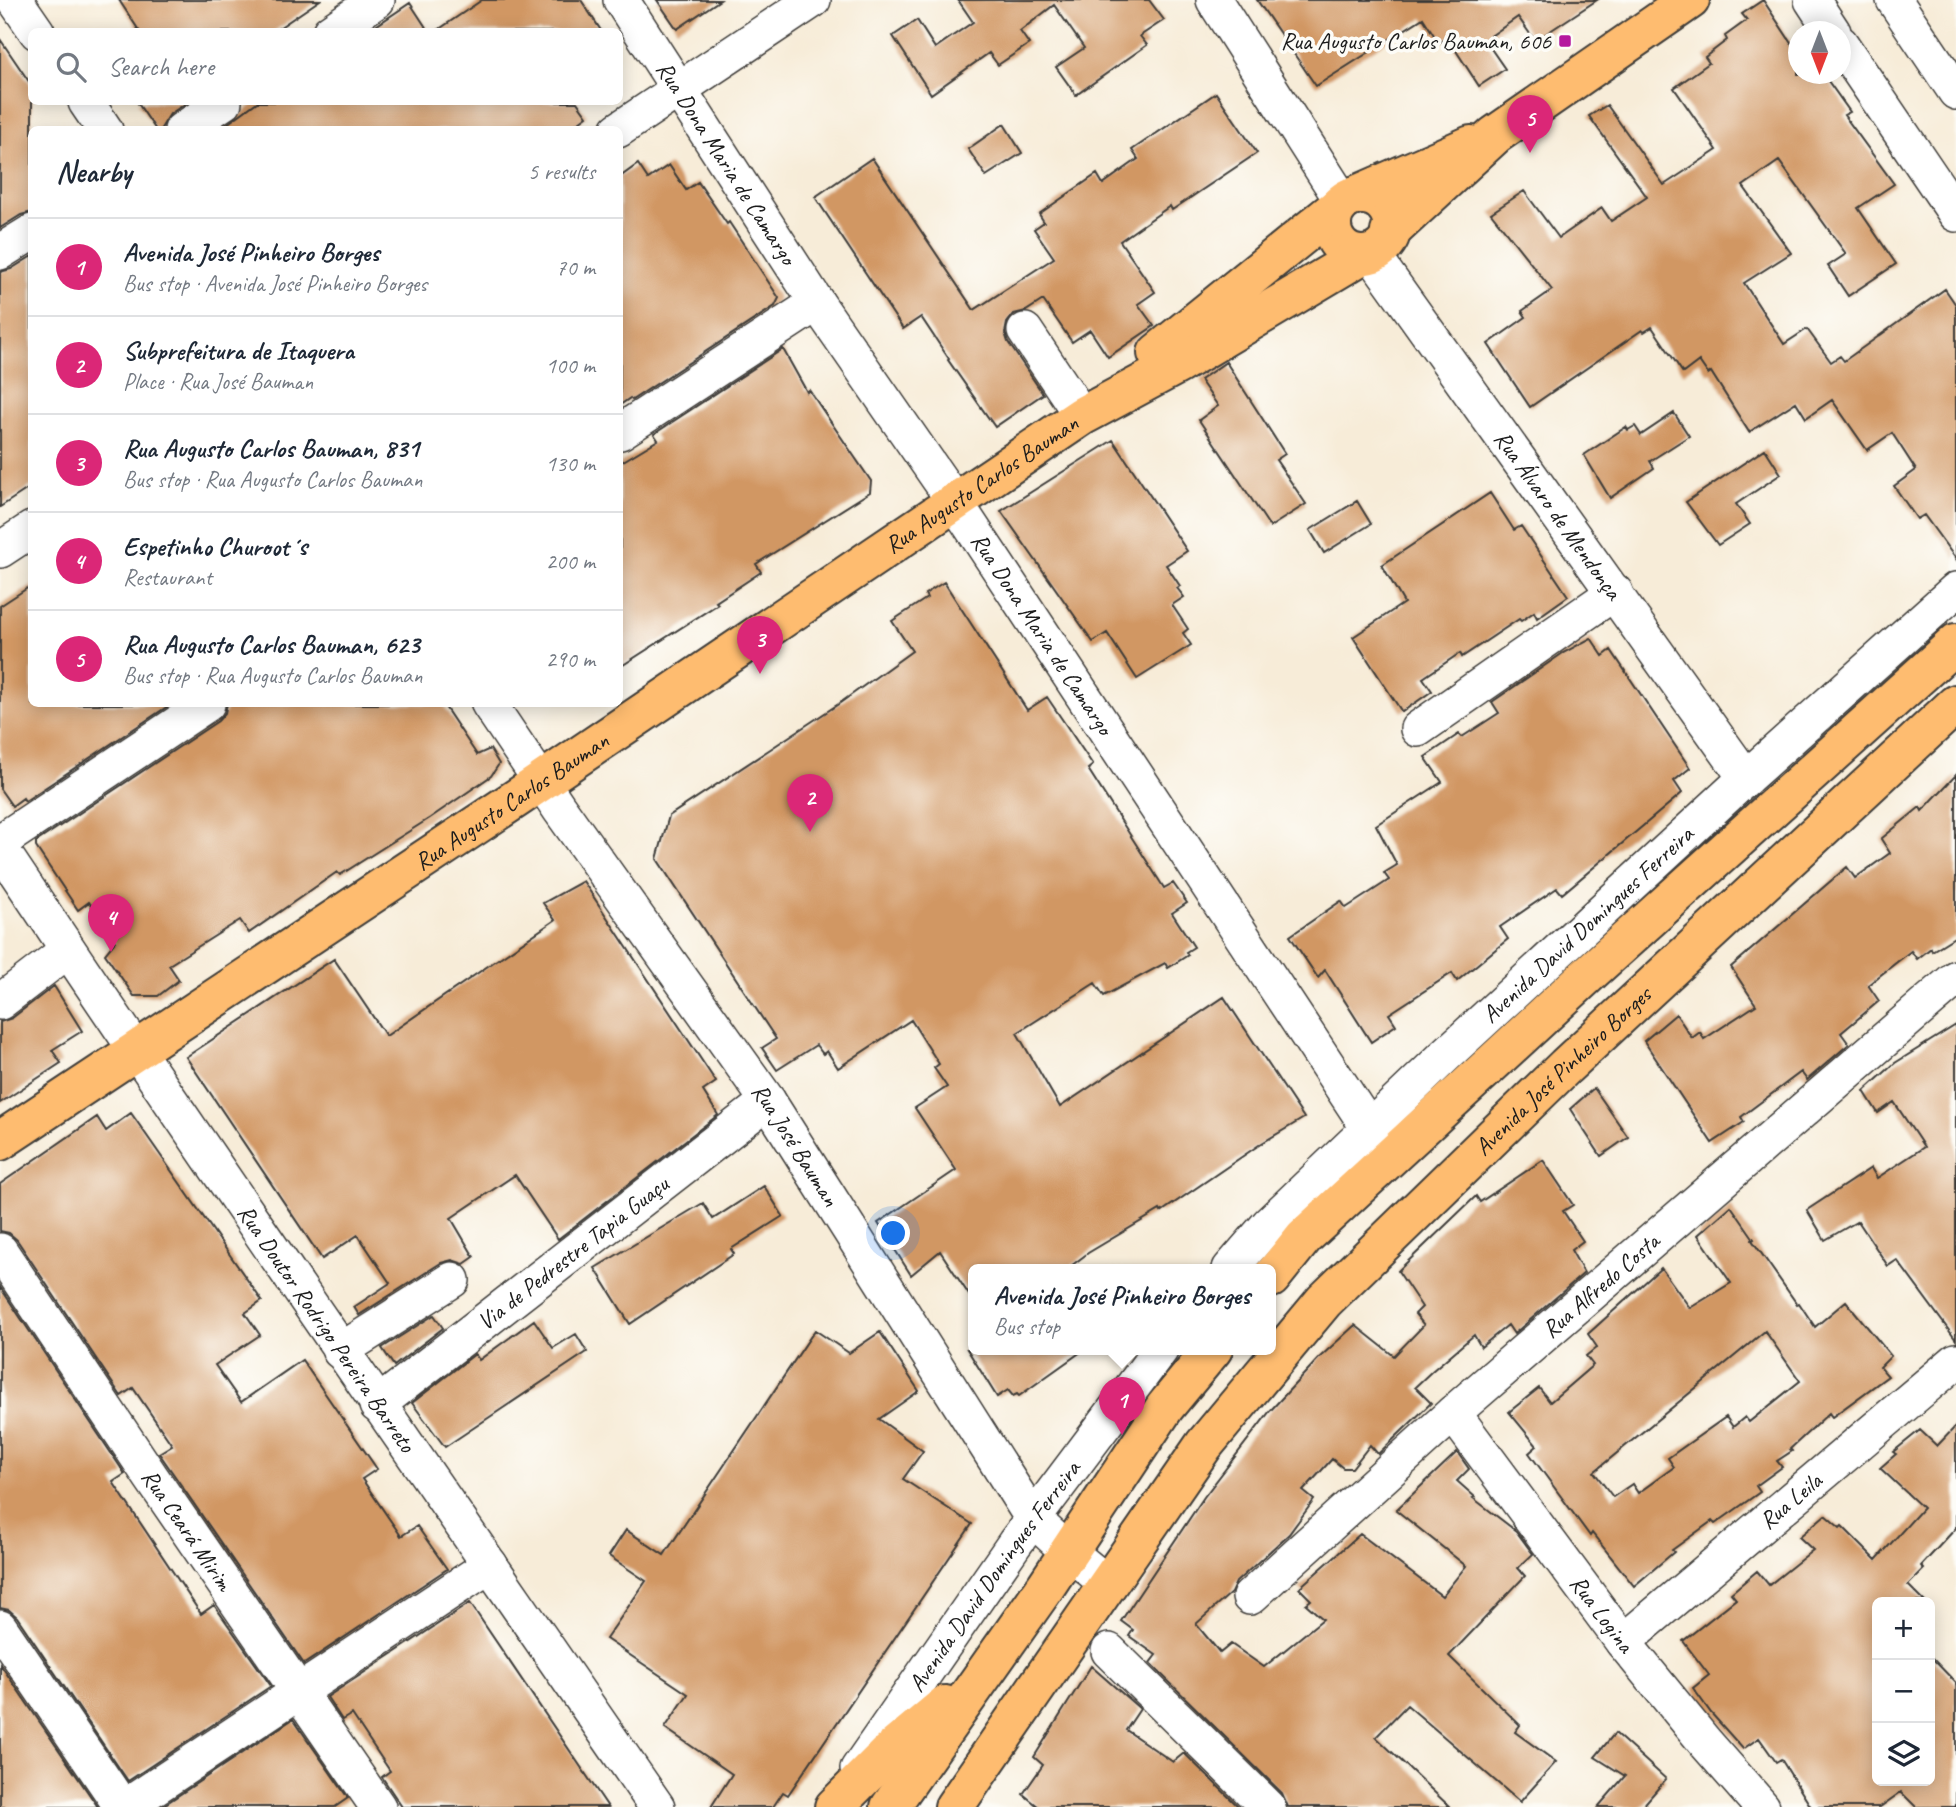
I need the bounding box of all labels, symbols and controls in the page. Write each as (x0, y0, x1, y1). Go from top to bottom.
north arrow (1788, 21, 1851, 84)
place label: Rua Augusto Carlos Bauman, 606 (1281, 26, 1552, 56)
search box (28, 28, 623, 105)
marker: Rua Augusto Carlos Bauman, 606 (1557, 33, 1573, 49)
icon: search (52, 48, 90, 86)
text: Search here (108, 50, 214, 83)
street label: Rua Dona Maria de Camargo (650, 56, 804, 272)
pin: 5 (1507, 95, 1553, 153)
text: Nearby (56, 153, 132, 191)
text: 5 results (528, 157, 595, 186)
text: Avenida José Pinheiro Borges (123, 236, 379, 269)
text: 1 (74, 253, 84, 282)
text: 70 m (556, 253, 595, 282)
text: Bus stop · Avenida José Pinheiro Borges (123, 269, 427, 298)
text: Subprefeitura de Itaquera (123, 334, 354, 367)
text: 2 (74, 351, 84, 380)
text: 100 m (546, 351, 595, 380)
text: Place · Rua José Bauman (123, 367, 313, 396)
street label: Rua Augusto Carlos Bauman (879, 408, 1084, 560)
street label: Rua Álvaro de Mendonça (1488, 425, 1630, 607)
text: Rua Augusto Carlos Bauman, 831 (123, 432, 419, 465)
text: 3 (74, 449, 84, 478)
text: 130 m (546, 449, 595, 478)
text: Bus stop · Rua Augusto Carlos Bauman (123, 465, 422, 494)
street label: Rua Dona Maria de Camargo (964, 527, 1121, 743)
text: Espetinho Churoot´s (123, 530, 307, 563)
text: 4 (74, 547, 84, 576)
text: 200 m (546, 547, 595, 576)
text: Restaurant (123, 563, 212, 592)
pin: 3 (737, 616, 783, 674)
text: Rua Augusto Carlos Bauman, 623 (123, 628, 420, 661)
text: 5 (74, 645, 84, 674)
text: 290 m (546, 645, 595, 674)
text: Bus stop · Rua Augusto Carlos Bauman (123, 661, 422, 690)
street label: Rua Augusto Carlos Bauman (409, 725, 614, 877)
pin: 2 (787, 774, 833, 832)
street label: Avenida David Domingues Ferreira (1476, 818, 1701, 1029)
pin: 4 (88, 894, 134, 952)
street label: Avenida José Pinheiro Borges (1468, 979, 1659, 1162)
street label: Rua José Bauman (745, 1077, 846, 1212)
street label: Via de Pedrestre Tapia Guaçu (471, 1168, 676, 1336)
street label: Rua Doutor Rodrigo Pereira Barreto (231, 1199, 423, 1459)
your location (876, 1216, 910, 1250)
street label: Rua Alfredo Costa (1536, 1225, 1667, 1344)
popup (968, 1264, 1276, 1355)
text: Avenida José Pinheiro Borges (994, 1279, 1250, 1312)
text: Bus stop (994, 1312, 1060, 1341)
pin: 1 (1099, 1377, 1145, 1435)
street label: Avenida David Domingues Ferreira (901, 1453, 1088, 1698)
street label: Rua Ceará Mirim (135, 1463, 240, 1598)
street label: Rua Leila (1753, 1465, 1829, 1536)
street label: Rua Logina (1563, 1569, 1641, 1660)
map controls (1872, 1597, 1935, 1786)
button: + (1872, 1597, 1935, 1660)
button: − (1872, 1660, 1935, 1723)
button: layers (1872, 1723, 1935, 1786)

